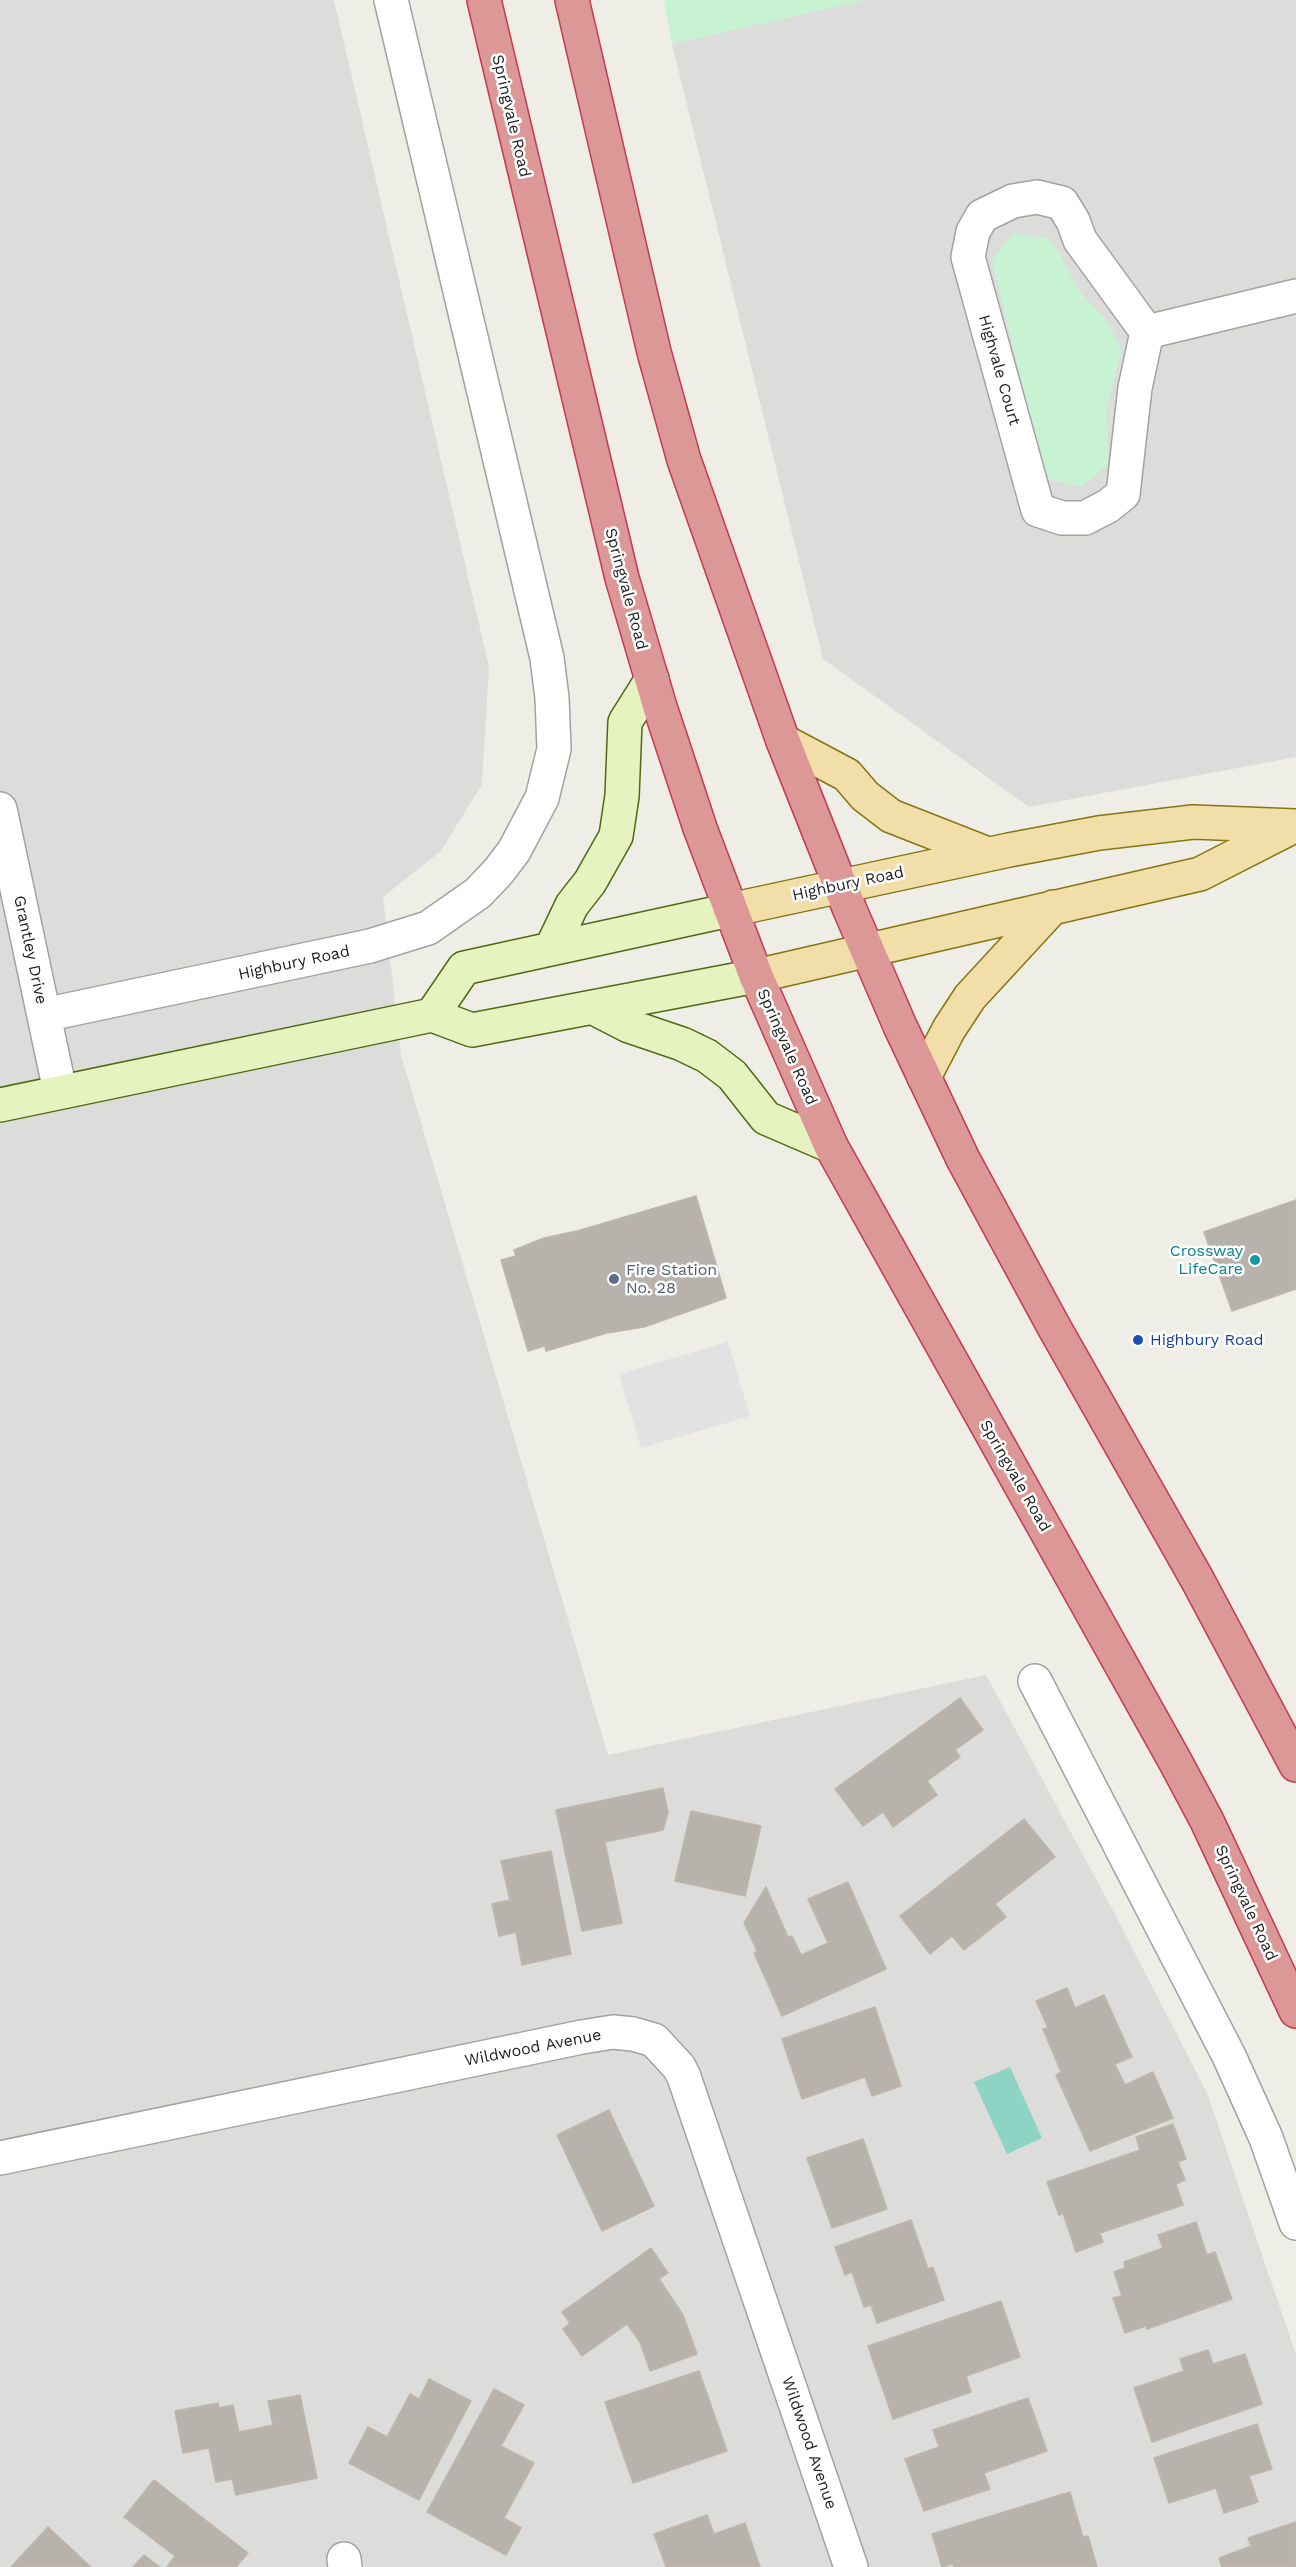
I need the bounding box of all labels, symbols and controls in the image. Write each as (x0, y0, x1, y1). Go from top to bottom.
street label: Springvale Road (488, 53, 534, 179)
street label: Highvale Court (974, 312, 1024, 428)
street label: Springvale Road (601, 526, 651, 652)
street label: Highbury Road (790, 863, 906, 905)
street label: Grantley Drive (9, 894, 51, 1006)
street label: Highbury Road (236, 942, 352, 984)
street label: Springvale Road (753, 986, 821, 1108)
place label: Crossway LifeCare (1170, 1241, 1243, 1279)
marker: Crossway LifeCare (1248, 1253, 1262, 1267)
place label: Fire Station No. 28 (626, 1260, 717, 1298)
marker: Fire Station No. 28 (607, 1272, 621, 1286)
place label: Highbury Road (1150, 1330, 1264, 1350)
marker: Highbury Road (1131, 1333, 1145, 1347)
street label: Springvale Road (975, 1417, 1055, 1535)
street label: Springvale Road (1211, 1842, 1281, 1964)
street label: Wildwood Avenue (463, 2025, 603, 2071)
street label: Wildwood Avenue (777, 2374, 841, 2512)

